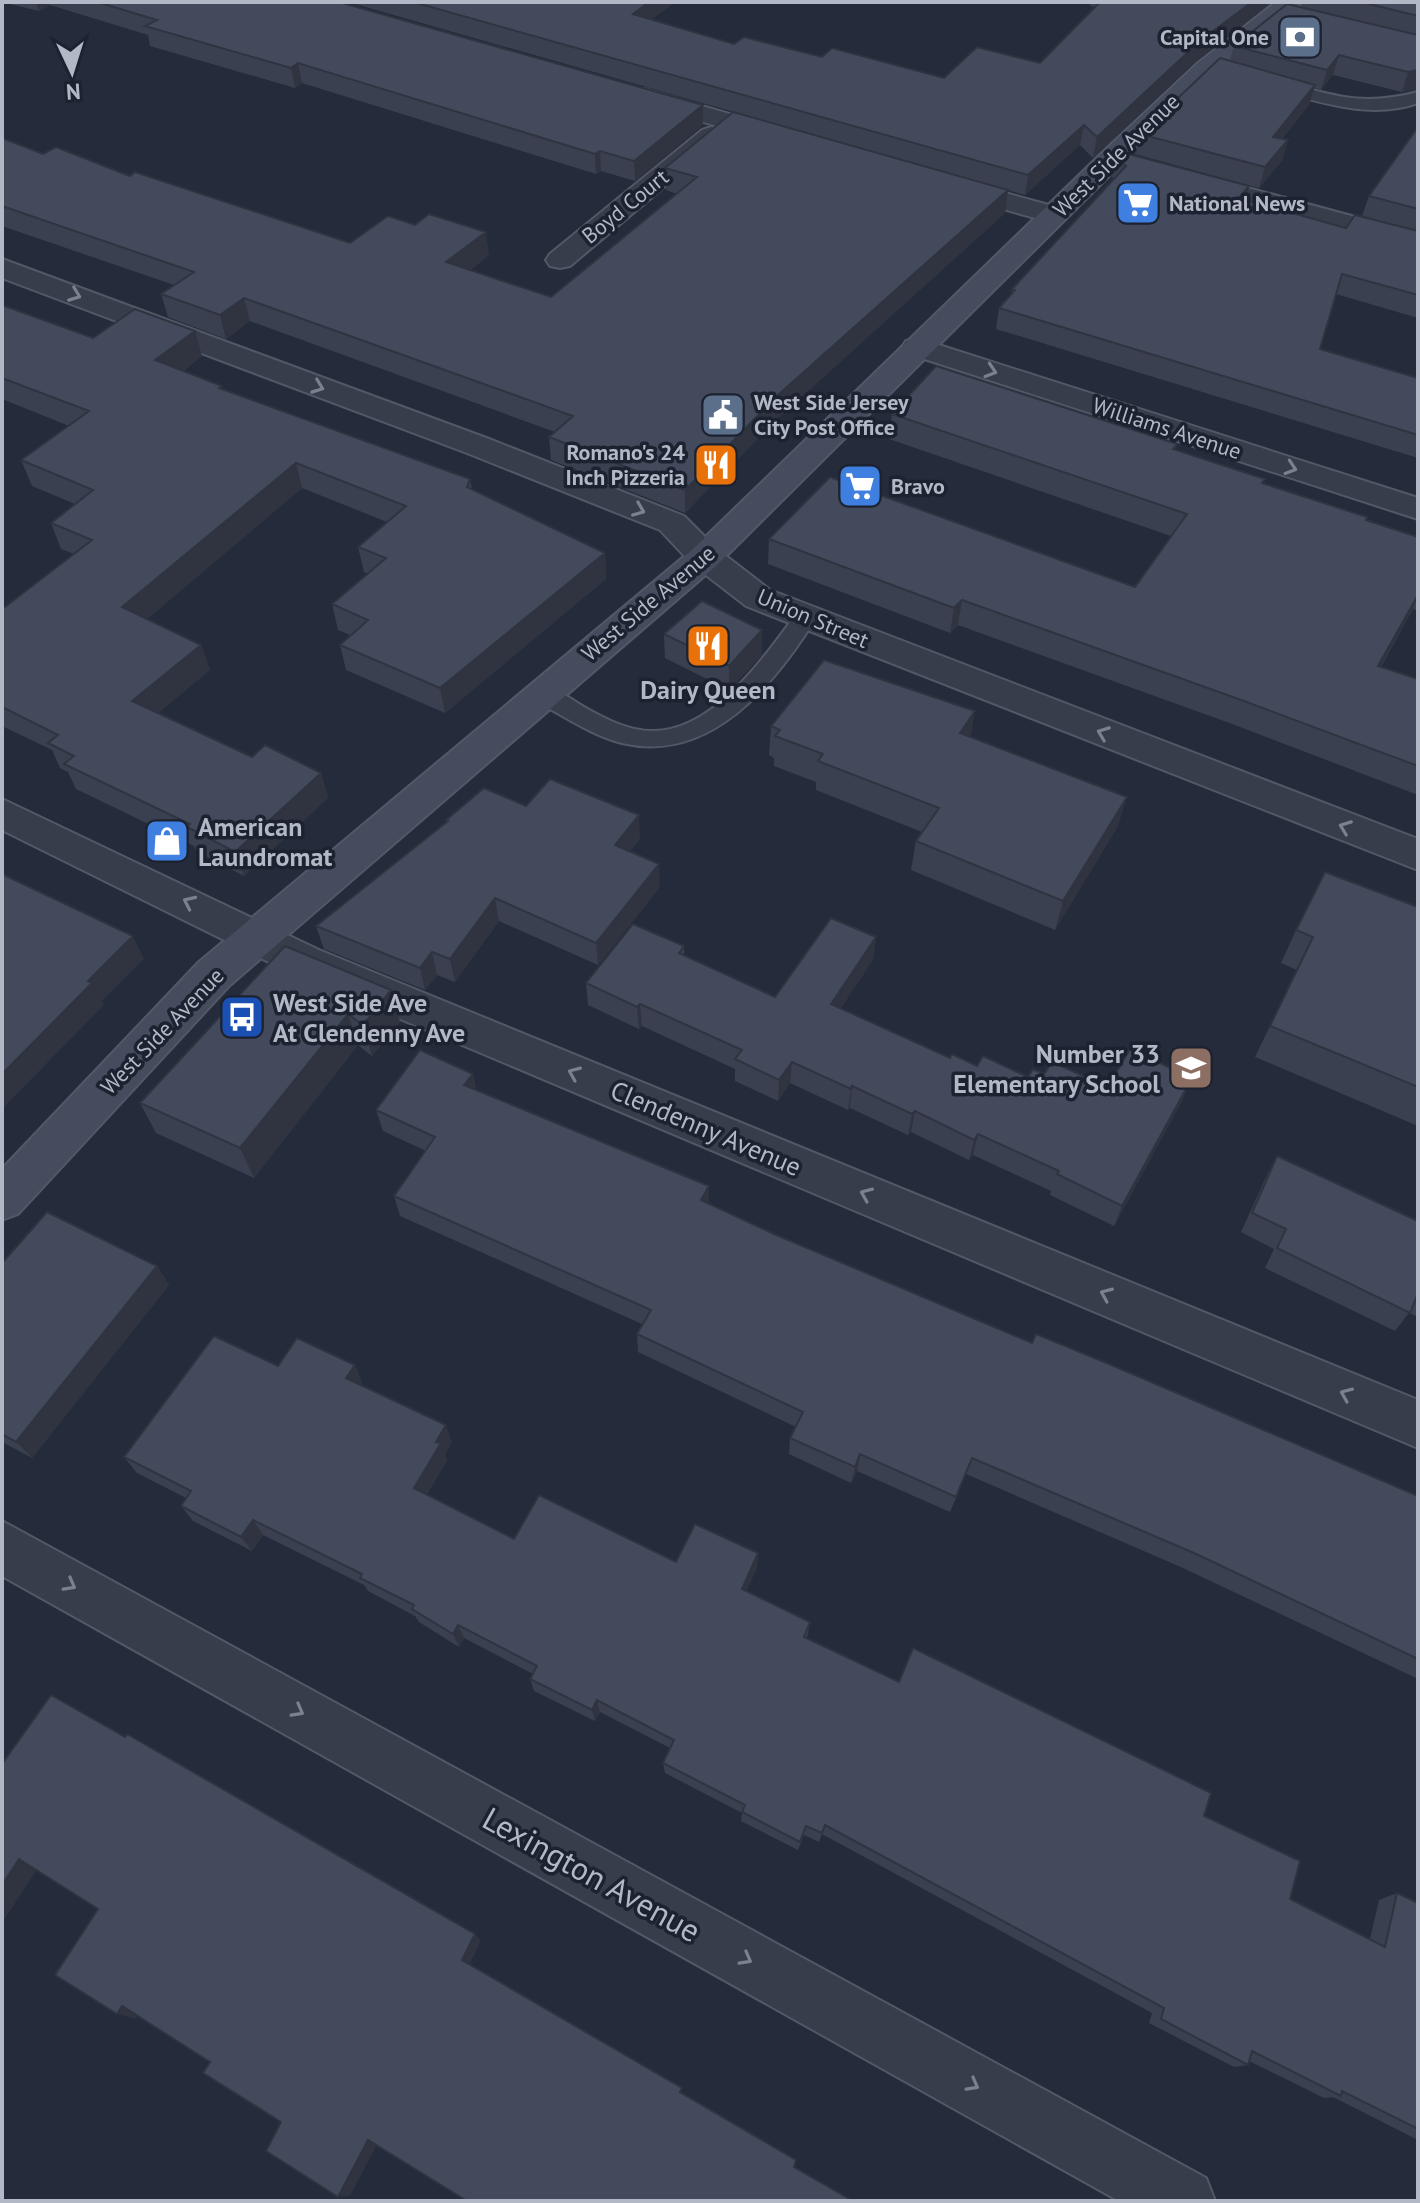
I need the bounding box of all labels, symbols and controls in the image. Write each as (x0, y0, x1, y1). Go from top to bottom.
bank icon: Capital One (1276, 13, 1324, 61)
place label: Capital One (1160, 23, 1269, 51)
north arrow (32, 32, 112, 112)
text: N (65, 77, 82, 106)
street label: West Side Avenue (1047, 87, 1185, 223)
street label: Boyd Court (576, 162, 674, 249)
supermarket icon: National News (1114, 179, 1162, 227)
place label: National News (1169, 189, 1305, 217)
one-way arrow (67, 285, 81, 302)
one-way arrow (983, 362, 997, 378)
one-way arrow (311, 377, 325, 393)
place label: West Side Jersey City Post Office (754, 388, 909, 441)
public building icon: West Side Jersey City Post Office (699, 391, 747, 439)
street label: Williams Avenue (1089, 391, 1245, 465)
place label: Romano's 24 Inch Pizzeria (565, 438, 686, 491)
restaurant icon: Romano's 24 Inch Pizzeria (692, 441, 740, 489)
one-way arrow (1284, 459, 1298, 475)
supermarket icon: Bravo (836, 462, 884, 510)
place label: Bravo (891, 472, 945, 500)
one-way arrow (631, 500, 645, 517)
street label: West Side Avenue (576, 539, 720, 667)
street label: Union Street (753, 582, 873, 654)
restaurant icon: Dairy Queen (684, 622, 732, 670)
place label: Dairy Queen (640, 673, 776, 706)
one-way arrow (1097, 726, 1111, 743)
place label: American Laundromat (198, 810, 332, 873)
shop icon: American Laundromat (143, 817, 191, 865)
one-way arrow (1339, 820, 1353, 837)
one-way arrow (183, 896, 197, 912)
street label: West Side Avenue (94, 962, 230, 1100)
place label: West Side Ave At Clendenny Ave (273, 986, 465, 1049)
bus stop icon: West Side Ave At Clendenny Ave (218, 993, 266, 1041)
place label: Number 33 Elementary School (953, 1037, 1160, 1100)
school or university icon: Number 33 Elementary School (1167, 1044, 1215, 1092)
one-way arrow (568, 1066, 582, 1082)
street label: Clendenny Avenue (606, 1073, 806, 1183)
one-way arrow (860, 1188, 874, 1204)
one-way arrow (1100, 1288, 1114, 1304)
one-way arrow (1340, 1388, 1354, 1404)
one-way arrow (62, 1575, 76, 1590)
one-way arrow (289, 1701, 304, 1716)
street label: Lexington Avenue (476, 1797, 708, 1951)
one-way arrow (737, 1949, 752, 1964)
one-way arrow (965, 2075, 979, 2090)

